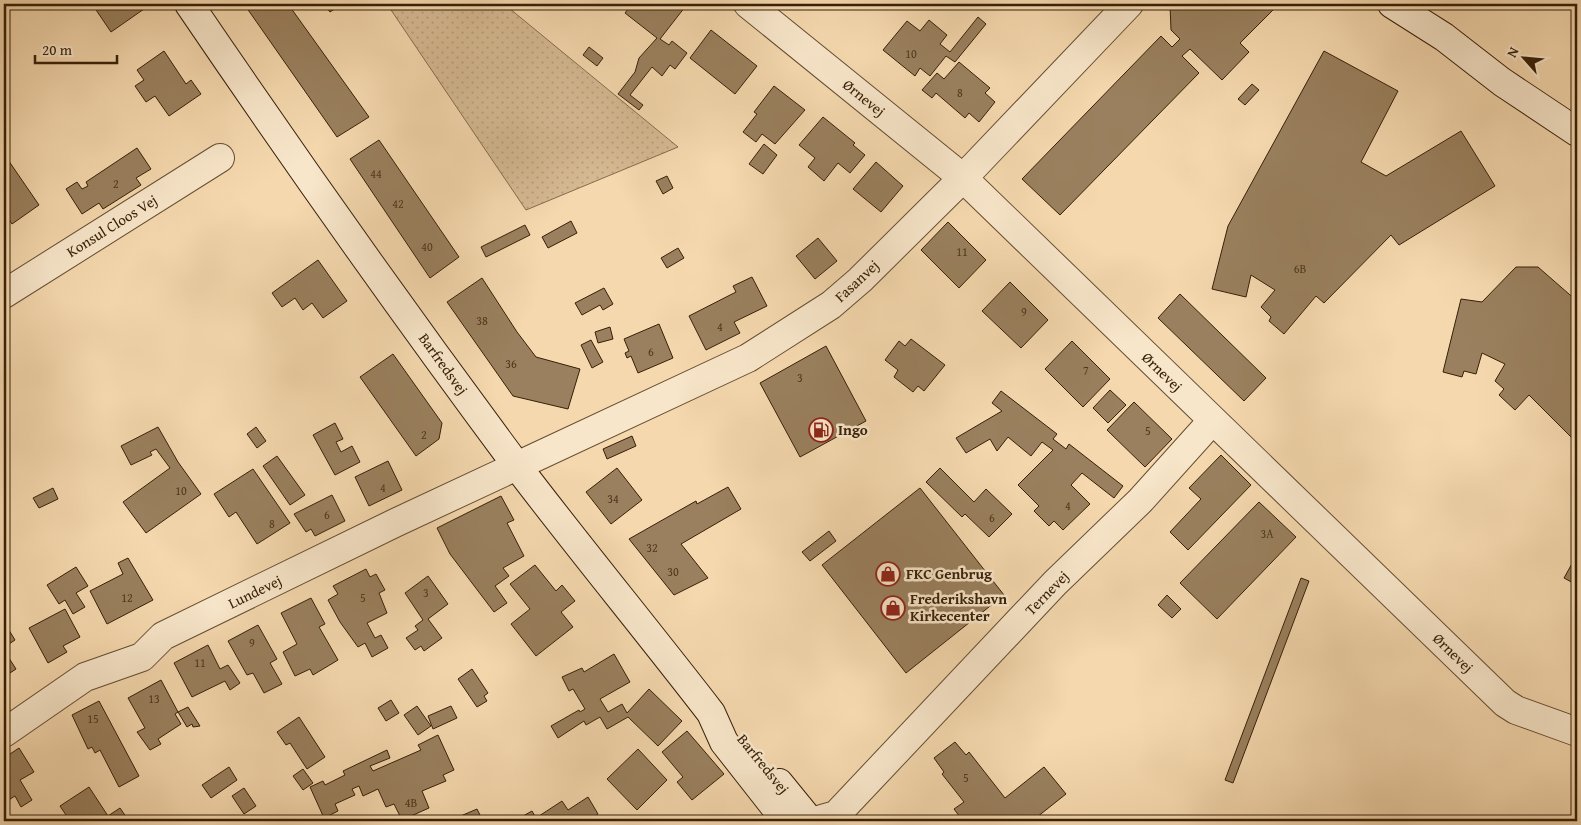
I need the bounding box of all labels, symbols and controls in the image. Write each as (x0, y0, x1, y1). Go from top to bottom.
scale bar (35, 32, 118, 64)
north arrow (1498, 32, 1548, 82)
text: 20 m (42, 39, 73, 60)
text: N (1501, 43, 1524, 61)
house number: 10 (905, 45, 917, 62)
street label: Ørnevej (839, 74, 890, 121)
house number: 8 (957, 84, 963, 101)
house number: 44 (370, 165, 382, 182)
house number: 2 (113, 175, 119, 192)
street label: Konsul Cloos Vej (62, 189, 161, 262)
house number: 42 (392, 195, 404, 212)
house number: 40 (421, 238, 433, 255)
house number: 11 (956, 243, 968, 260)
street label: Fasanvej (830, 255, 883, 307)
house number: 6B (1294, 260, 1306, 277)
house number: 9 (1021, 303, 1027, 320)
house number: 38 (476, 312, 488, 329)
house number: 4 (717, 318, 723, 335)
street label: Barfredsvej (414, 329, 473, 399)
house number: 6 (648, 343, 654, 360)
street label: Ørnevej (1137, 347, 1187, 396)
house number: 36 (505, 355, 517, 372)
house number: 7 (1083, 362, 1089, 379)
house number: 3 (797, 369, 803, 386)
fuel station icon: Ingo (808, 417, 834, 443)
place label: Ingo (838, 419, 868, 440)
house number: 5 (1145, 422, 1151, 439)
house number: 2 (421, 426, 427, 443)
house number: 4 (380, 479, 386, 496)
house number: 10 (175, 482, 187, 499)
house number: 34 (607, 490, 619, 507)
house number: 4 (1065, 497, 1071, 514)
house number: 6 (324, 506, 330, 523)
house number: 6 (989, 509, 995, 526)
house number: 8 (269, 515, 275, 532)
house number: 3A (1260, 525, 1274, 542)
house number: 32 (646, 539, 658, 556)
shop icon: FKC Genbrug (875, 561, 901, 587)
house number: 30 (667, 563, 679, 580)
place label: FKC Genbrug (906, 563, 992, 584)
street label: Ternevej (1020, 566, 1073, 620)
street label: Lundevej (225, 570, 285, 613)
house number: 3 (423, 584, 429, 601)
place label: Frederikshavn Kirkecenter (910, 588, 1007, 626)
house number: 12 (121, 589, 133, 606)
house number: 5 (360, 589, 366, 606)
shop icon: Frederikshavn Kirkecenter (880, 595, 906, 621)
street label: Ørnevej (1428, 628, 1478, 677)
house number: 9 (249, 634, 255, 651)
house number: 11 (194, 654, 206, 671)
house number: 13 (148, 690, 160, 707)
house number: 15 (87, 710, 99, 727)
street label: Barfredsvej (733, 729, 794, 798)
house number: 5 (963, 769, 969, 786)
house number: 4B (405, 794, 417, 811)

